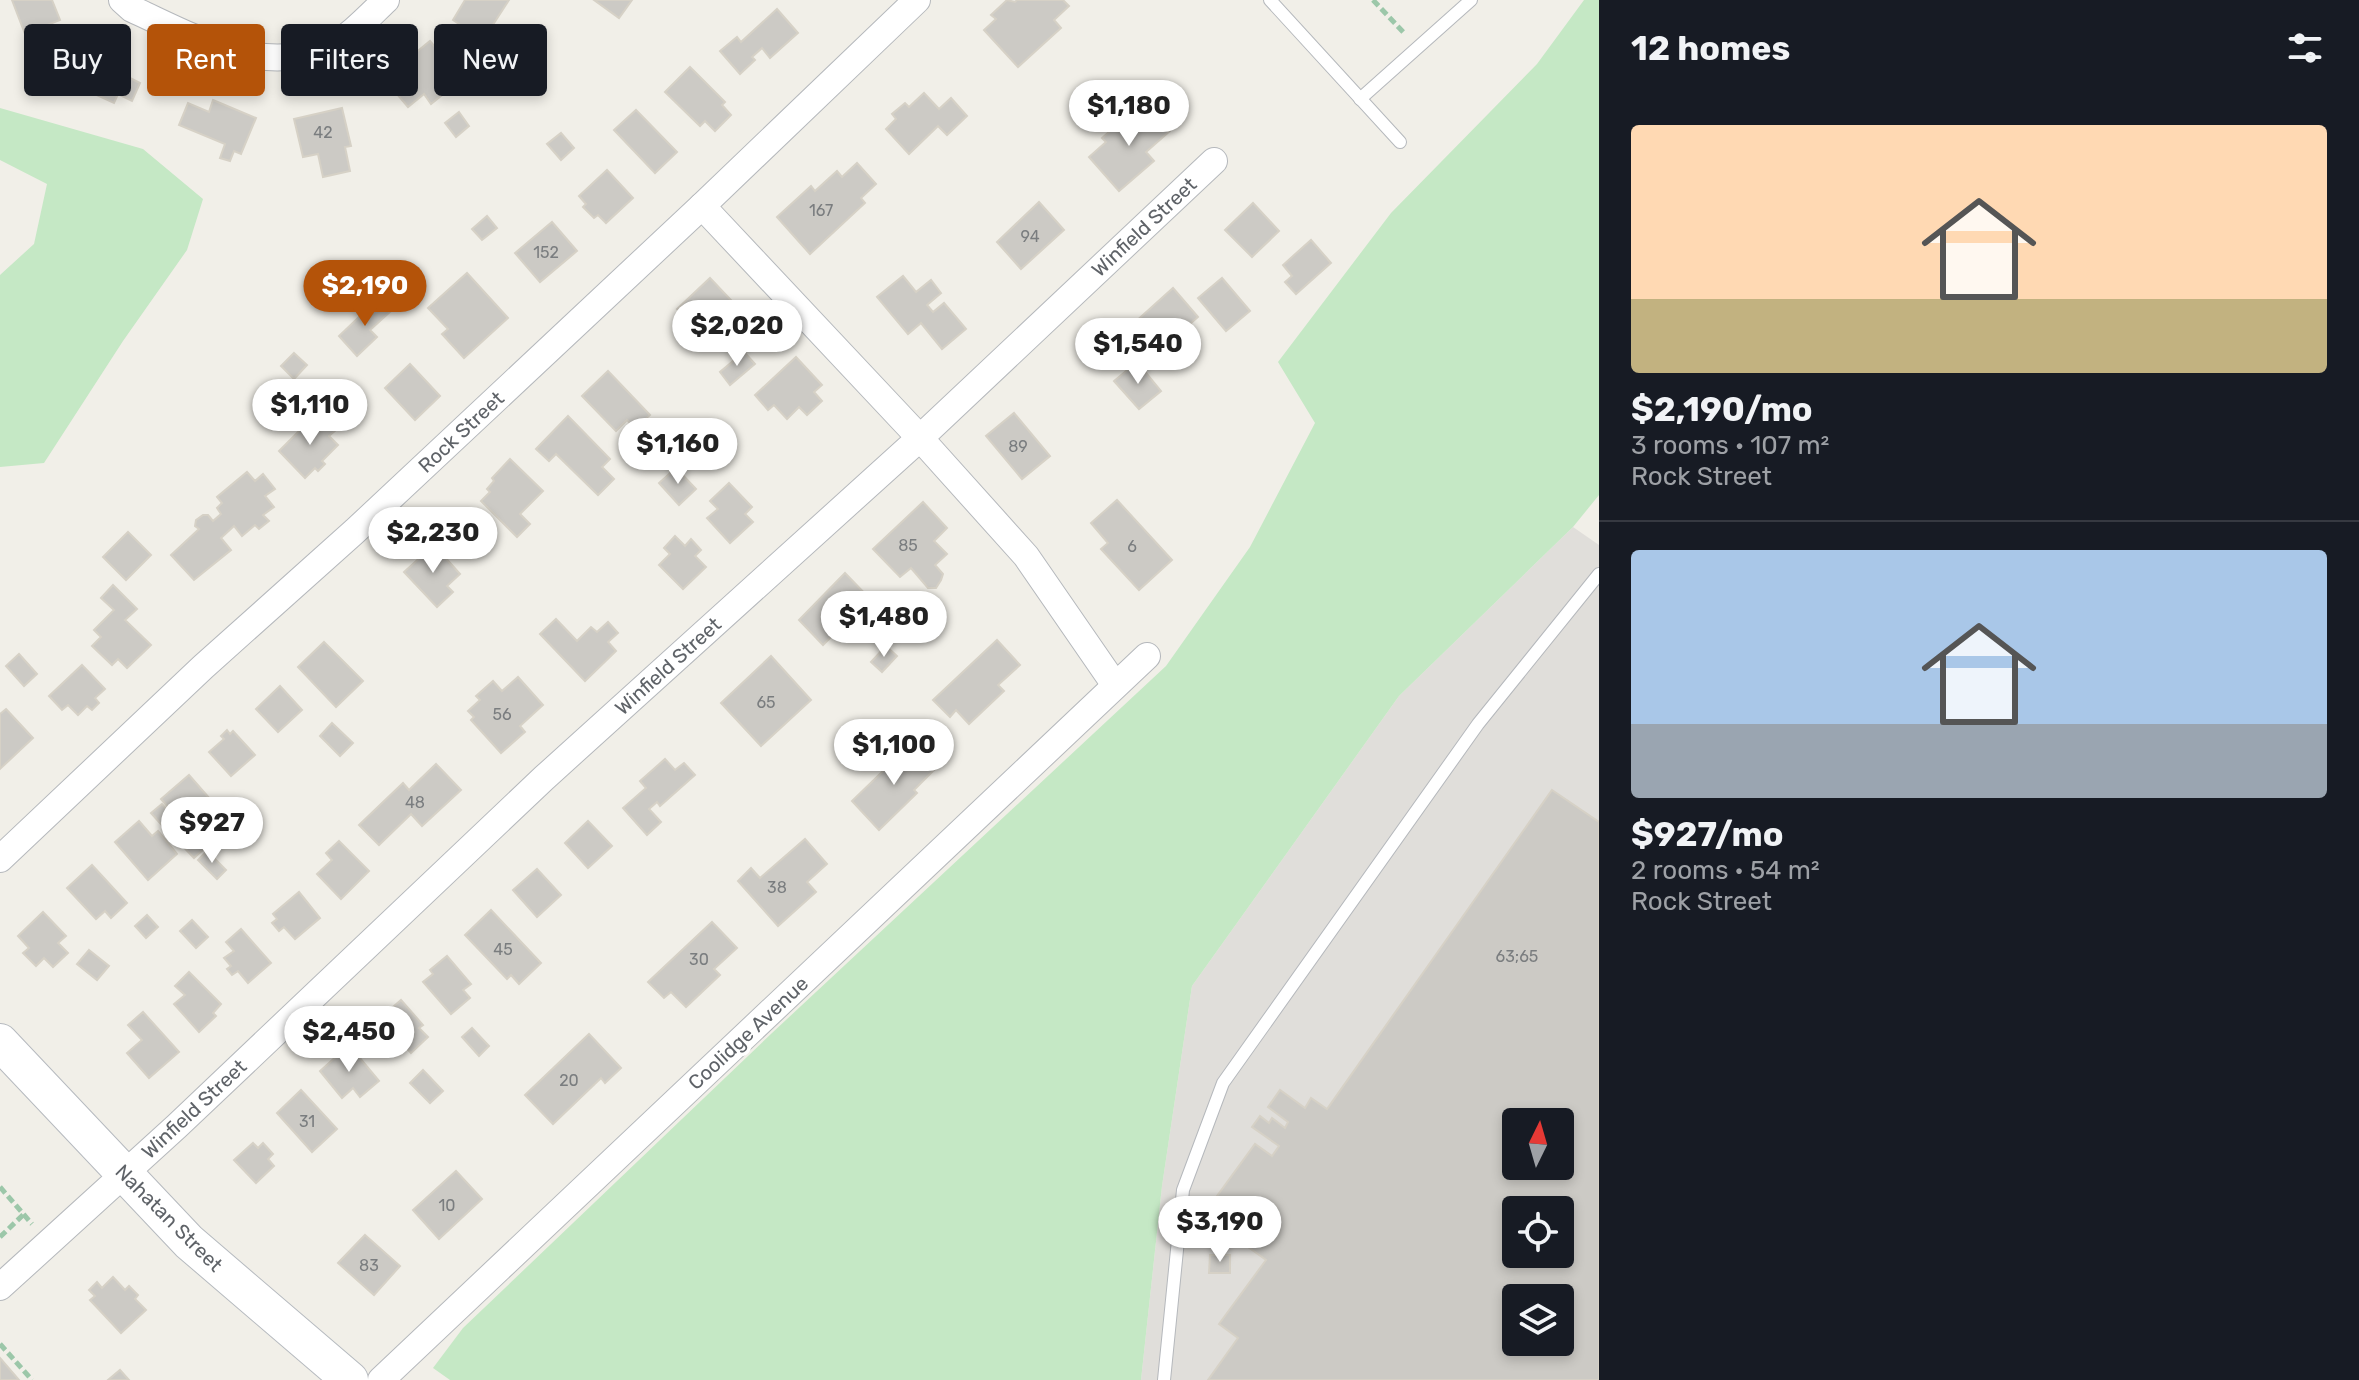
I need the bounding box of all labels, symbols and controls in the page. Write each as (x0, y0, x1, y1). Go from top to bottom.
chip: Buy (24, 24, 131, 96)
chip: Rent (147, 24, 265, 96)
chip: Filters (281, 24, 418, 96)
chip: New (434, 24, 547, 96)
icon: filters (2283, 26, 2327, 70)
text: 12 homes (1631, 28, 1790, 69)
pin: $1,180 (1064, 80, 1194, 148)
text: $1,180 (1087, 90, 1171, 121)
house number: 42 (313, 123, 333, 142)
street label: Winfield Street (1087, 172, 1201, 282)
icon: home (1907, 177, 2051, 321)
house number: 167 (809, 201, 833, 220)
house number: 94 (1020, 227, 1040, 246)
house number: 152 (533, 243, 559, 262)
pin: $2,190 (300, 260, 430, 328)
text: $2,190 (321, 270, 409, 301)
pin: $2,020 (672, 300, 802, 368)
text: $2,020 (690, 310, 784, 341)
pin: $1,540 (1073, 318, 1203, 386)
text: $1,540 (1093, 328, 1183, 359)
pin: $1,110 (245, 379, 375, 447)
street label: Rock Street (413, 386, 509, 478)
text: $1,110 (270, 389, 350, 420)
text: $2,190/mo (1631, 389, 1813, 430)
pin: $1,160 (613, 418, 743, 486)
text: $1,160 (636, 428, 720, 459)
text: 3 rooms · 107 m² (1631, 430, 1830, 461)
house number: 89 (1008, 437, 1028, 456)
text: Rock Street (1631, 461, 1772, 492)
pin: $2,230 (368, 507, 498, 575)
text: $2,230 (386, 517, 480, 548)
house number: 85 (898, 536, 918, 555)
house number: 6 (1127, 537, 1137, 556)
pin: $1,480 (819, 591, 949, 659)
text: $1,480 (839, 601, 929, 632)
icon: home (1907, 602, 2051, 746)
street label: Winfield Street (610, 612, 726, 720)
house number: 65 (756, 693, 776, 712)
house number: 56 (492, 705, 512, 724)
pin: $1,100 (829, 719, 959, 787)
text: $1,100 (852, 729, 936, 760)
house number: 48 (405, 793, 425, 812)
pin: $927 (165, 797, 259, 865)
text: $927 (179, 807, 245, 838)
text: $927/mo (1631, 814, 1783, 855)
text: 2 rooms · 54 m² (1631, 855, 1820, 886)
house number: 38 (767, 878, 787, 897)
text: Rock Street (1631, 886, 1772, 917)
house number: 45 (493, 940, 513, 959)
house number: 63;65 (1496, 947, 1538, 966)
house number: 30 (689, 950, 709, 969)
street label: Coolidge Avenue (683, 971, 813, 1095)
pin: $2,450 (284, 1006, 414, 1074)
text: $2,450 (302, 1016, 396, 1047)
street label: Winfield Street (137, 1054, 251, 1164)
house number: 20 (559, 1071, 579, 1090)
north arrow (1502, 1108, 1574, 1180)
map controls (1502, 1108, 1574, 1356)
house number: 31 (299, 1112, 315, 1131)
street label: Nahatan Street (110, 1159, 228, 1277)
house number: 10 (438, 1196, 456, 1215)
pin: $3,190 (1155, 1196, 1285, 1264)
button: locate (1502, 1196, 1574, 1268)
text: $3,190 (1176, 1206, 1264, 1237)
house number: 83 (359, 1256, 379, 1275)
button: layers (1502, 1284, 1574, 1356)

